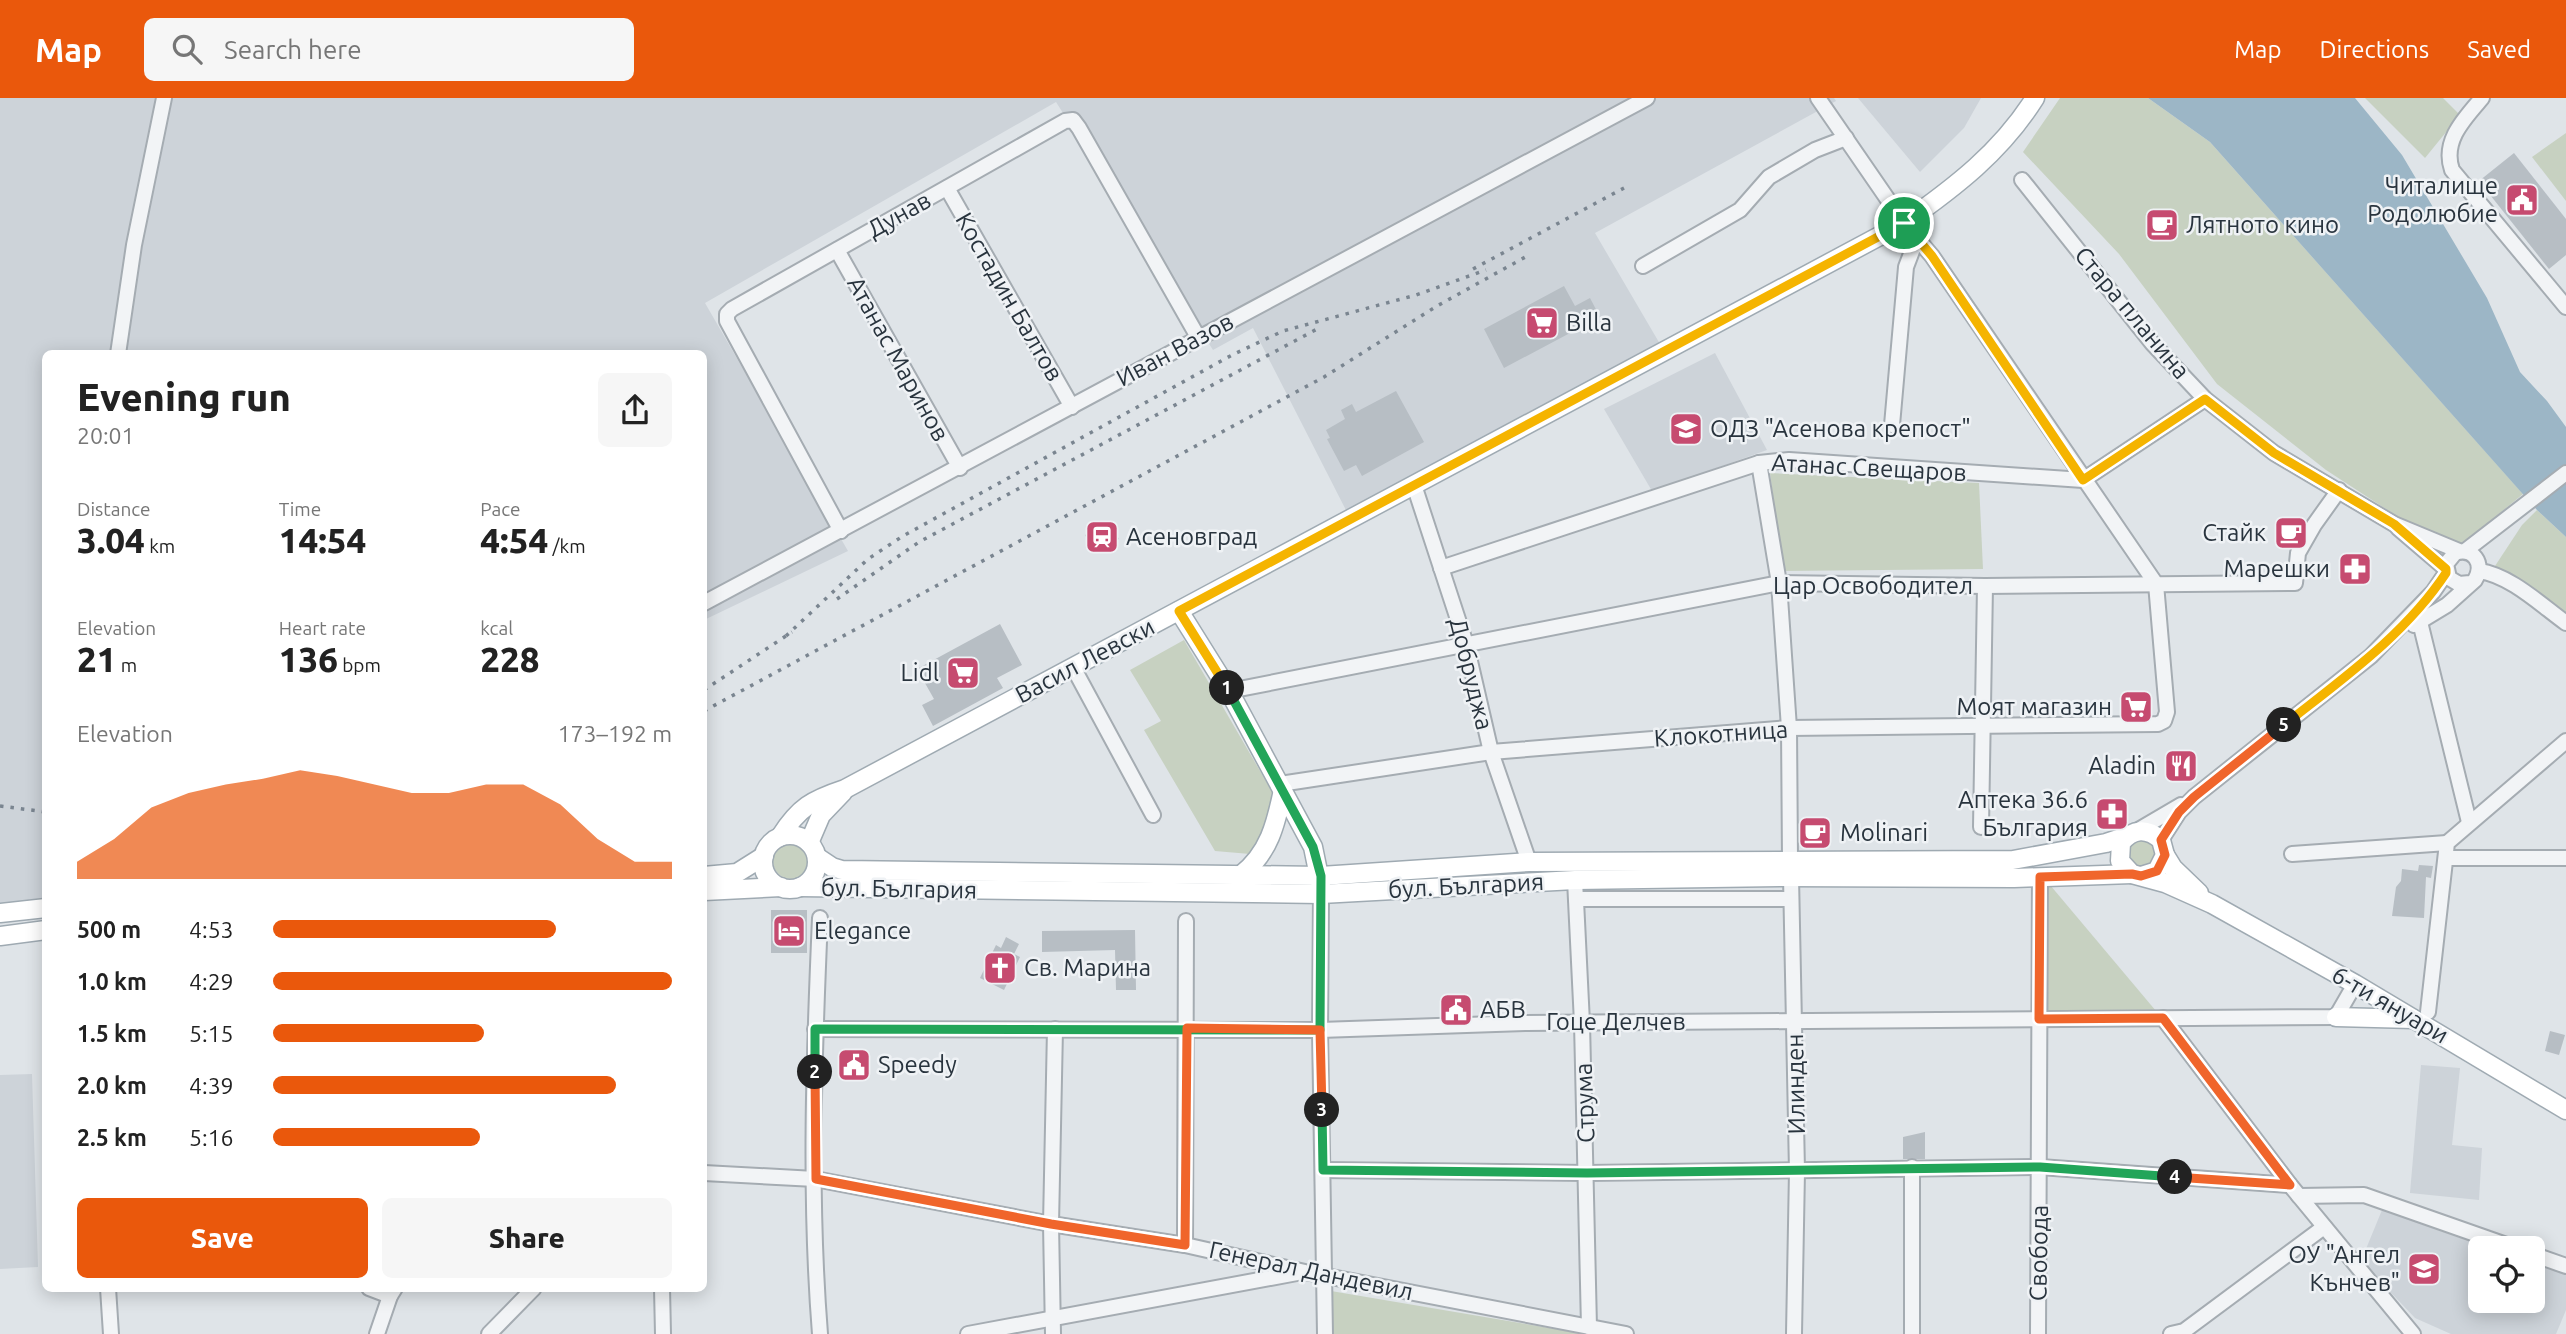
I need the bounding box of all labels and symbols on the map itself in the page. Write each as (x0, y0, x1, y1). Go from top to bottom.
place label: Читалище Родолюбие (2367, 172, 2498, 227)
public building icon: Читалище Родолюбие (2503, 181, 2541, 219)
street label: Дунав (862, 186, 935, 243)
pin (1874, 193, 1934, 253)
cafe icon: Лятното кино (2143, 206, 2181, 244)
street label: Костадин Балтов (950, 208, 1069, 386)
place label: Лятното кино (2186, 211, 2339, 238)
street label: Стара планина (2069, 241, 2195, 384)
street label: Атанас Маринов (842, 272, 955, 446)
supermarket icon: Billa (1523, 304, 1561, 342)
street label: Иван Вазов (1112, 307, 1238, 392)
place label: Billa (1566, 309, 1612, 336)
school or university icon: ОДЗ "Асенова крепост" (1667, 410, 1705, 448)
place label: ОДЗ "Асенова крепост" (1710, 415, 1971, 442)
street label: Атанас Свещаров (1771, 449, 1967, 486)
cafe icon: Стайк (2272, 514, 2310, 552)
station icon: Асеновград (1083, 518, 1121, 556)
place label: Стайк (2202, 519, 2266, 546)
place label: Асеновград (1126, 523, 1257, 550)
pharmacy icon: Марешки (2336, 550, 2374, 588)
place label: Марешки (2223, 555, 2330, 582)
street label: Цар Освободител (1773, 572, 1973, 599)
street label: Васил Левски (1011, 613, 1159, 708)
street label: Добруджа (1445, 615, 1498, 733)
supermarket icon: Lidl (944, 654, 982, 692)
place label: Lidl (901, 659, 939, 686)
pin: 1 (1210, 670, 1244, 706)
supermarket icon: Моят магазин (2117, 688, 2155, 726)
place label: Моят магазин (1957, 693, 2112, 720)
pin: 5 (2266, 708, 2302, 742)
street label: Клокотница (1653, 715, 1789, 752)
restaurant icon: Aladin (2162, 747, 2200, 785)
place label: Aladin (2088, 752, 2156, 779)
place label: Аптека 36.6 България (1958, 786, 2088, 841)
pharmacy icon: Аптека 36.6 България (2093, 795, 2131, 833)
cafe icon: Molinari (1796, 814, 1834, 852)
place label: Molinari (1840, 819, 1928, 846)
street label: бул. България (1387, 868, 1545, 903)
street label: бул. България (821, 874, 977, 903)
hotel icon: Elegance (770, 912, 808, 950)
place label: Elegance (814, 917, 911, 944)
church icon: Св. Марина (981, 949, 1019, 987)
place label: Св. Марина (1024, 954, 1151, 981)
street label: 6-ти януари (2327, 960, 2453, 1049)
public building icon: АБВ (1437, 991, 1475, 1029)
place label: АБВ (1480, 996, 1526, 1023)
street label: Гоце Делчев (1546, 1008, 1686, 1035)
street label: Илинден (1781, 1033, 1810, 1135)
public building icon: Speedy (835, 1046, 873, 1084)
place label: Speedy (878, 1051, 957, 1078)
pin: 2 (798, 1054, 832, 1090)
street label: Струма (1570, 1062, 1599, 1144)
pin: 3 (1304, 1093, 1340, 1128)
pin: 4 (2158, 1160, 2192, 1194)
street label: Свобода (2024, 1205, 2053, 1301)
street label: Генерал Дандевил (1207, 1236, 1416, 1305)
place label: ОУ "Ангел Кънчев" (2288, 1241, 2400, 1296)
school or university icon: ОУ "Ангел Кънчев" (2405, 1250, 2443, 1288)

